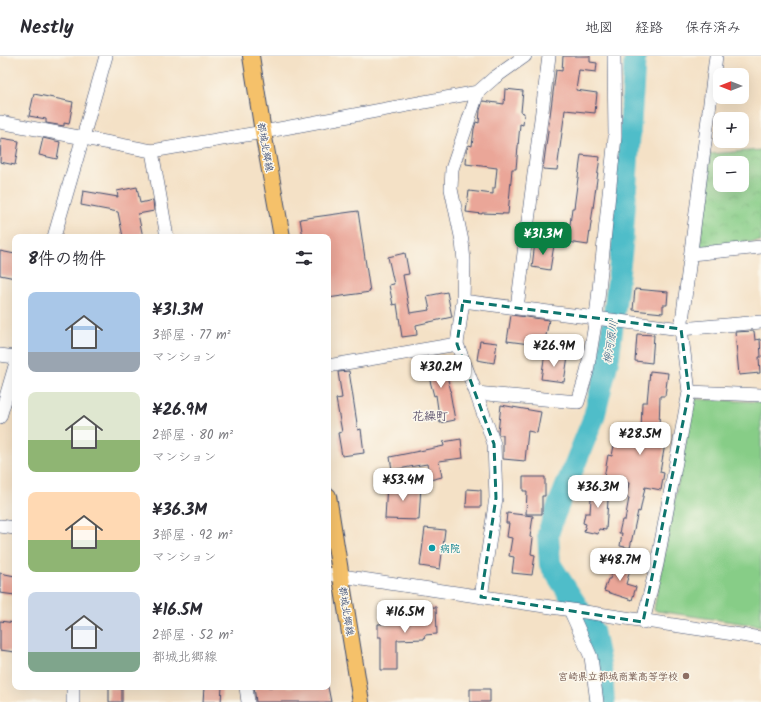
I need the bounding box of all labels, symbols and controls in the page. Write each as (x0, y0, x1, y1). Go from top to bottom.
text: Nestly (20, 13, 74, 43)
text: 地図 (585, 17, 613, 39)
text: 経路 (635, 17, 663, 39)
text: 保存済み (685, 17, 741, 39)
north arrow (713, 68, 749, 104)
map controls (713, 68, 749, 192)
button: + (713, 112, 749, 148)
street label: 都城北郷線 (253, 121, 277, 173)
button: − (713, 156, 749, 192)
pin: ¥31.3M (510, 222, 576, 256)
text: ¥31.3M (523, 224, 563, 245)
text: 8件の物件 (28, 246, 106, 273)
icon: filters (293, 247, 315, 269)
text: ¥31.3M (152, 297, 203, 324)
icon: home (60, 308, 108, 356)
water label: 柳河原川 (599, 319, 623, 365)
text: 3部屋 · 77 m² (152, 325, 230, 346)
pin: ¥26.9M (521, 334, 587, 368)
text: ¥26.9M (533, 336, 575, 357)
text: マンション (152, 347, 216, 368)
pin: ¥30.2M (408, 355, 474, 389)
text: ¥30.2M (420, 357, 462, 378)
text: ¥26.9M (152, 397, 207, 424)
district label: 花繰町 (412, 407, 448, 426)
icon: home (60, 408, 108, 456)
pin: ¥28.5M (607, 422, 673, 456)
text: ¥28.5M (619, 424, 661, 445)
text: 2部屋 · 80 m² (152, 425, 233, 446)
text: マンション (152, 447, 216, 468)
pin: ¥53.4M (370, 468, 436, 502)
text: ¥53.4M (382, 470, 424, 491)
pin: ¥36.3M (565, 475, 631, 509)
text: ¥36.3M (577, 477, 619, 498)
text: ¥36.3M (152, 497, 207, 524)
icon: home (60, 508, 108, 556)
text: 3部屋 · 92 m² (152, 525, 232, 546)
place label: 病院 (440, 541, 460, 557)
marker: 病院 (427, 543, 437, 553)
text: マンション (152, 547, 216, 568)
pin: ¥48.7M (587, 548, 653, 582)
text: ¥48.7M (599, 550, 641, 571)
street label: 都城北郷線 (334, 585, 358, 637)
text: ¥16.5M (152, 597, 202, 624)
pin: ¥16.5M (372, 600, 438, 634)
text: ¥16.5M (386, 602, 424, 623)
icon: home (60, 608, 108, 656)
text: 2部屋 · 52 m² (152, 625, 233, 646)
text: 都城北郷線 (152, 647, 217, 668)
place label: 宮崎県立都城商業高等学校 (558, 669, 678, 685)
marker: 宮崎県立都城商業高等学校 (681, 671, 691, 681)

